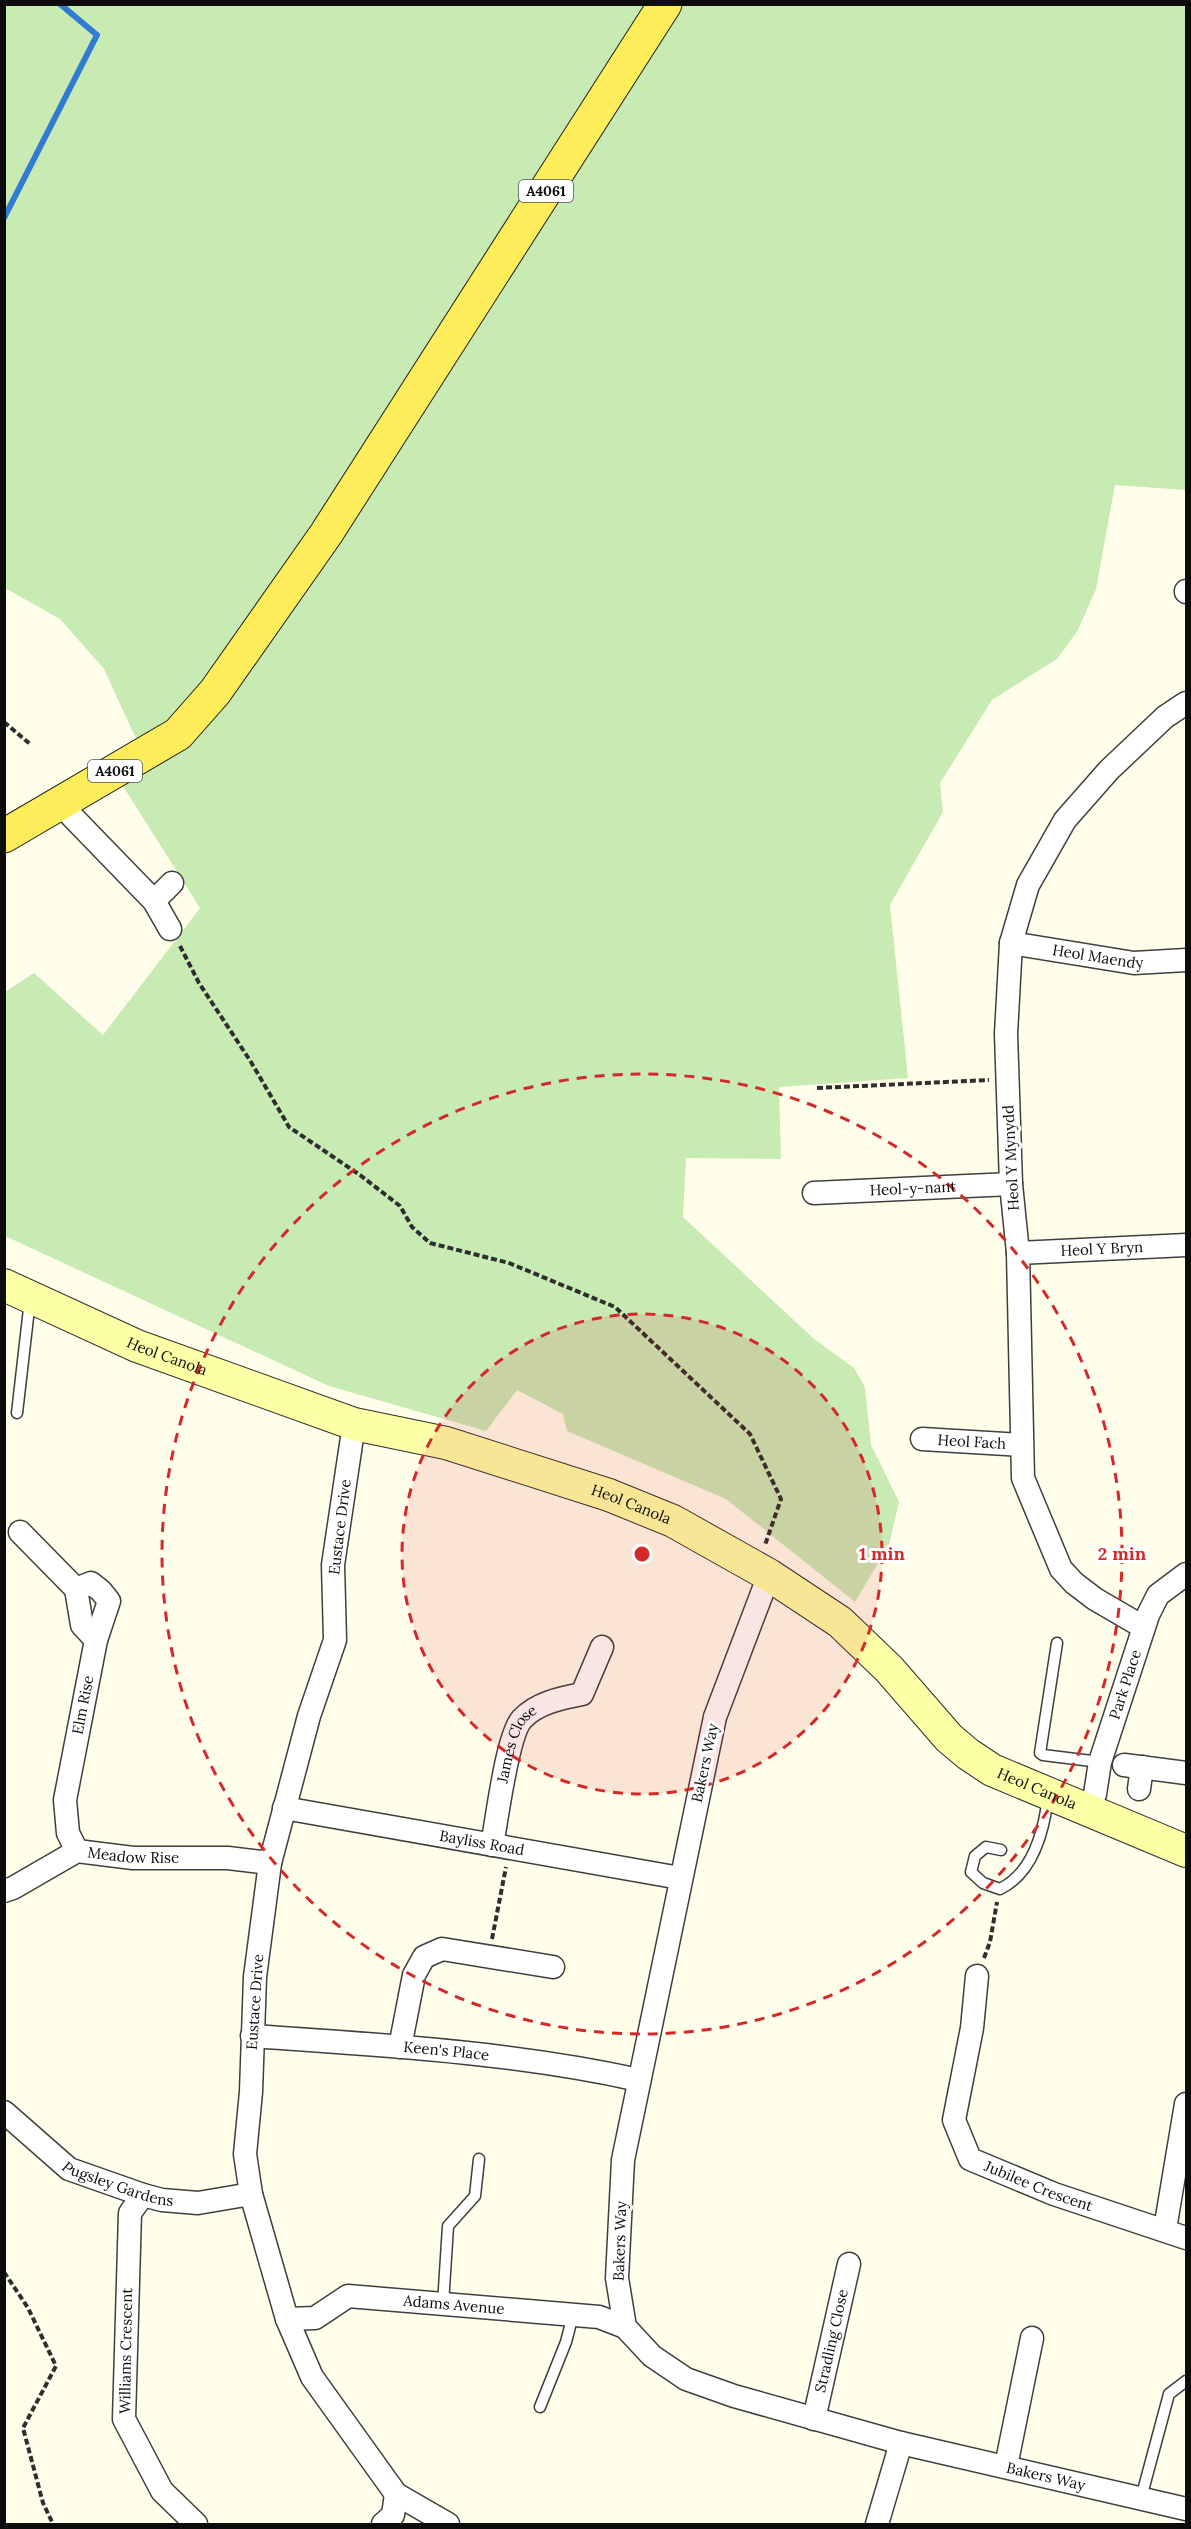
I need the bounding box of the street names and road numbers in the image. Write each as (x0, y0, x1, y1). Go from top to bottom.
road number: A4061 (519, 180, 573, 202)
road number: A4061 (88, 760, 142, 782)
street label: Heol Maendy (1051, 940, 1144, 972)
street label: Heol Y Mynydd (998, 1105, 1023, 1211)
street label: Heol-y-nant (869, 1177, 957, 1199)
street label: Heol Y Bryn (1060, 1237, 1144, 1260)
street label: Heol Canola (124, 1333, 210, 1380)
street label: Heol Fach (937, 1430, 1007, 1453)
street label: Eustace Drive (324, 1478, 355, 1576)
street label: Heol Canola (589, 1480, 674, 1528)
street label: Park Place (1105, 1647, 1145, 1722)
street label: Elm Rise (68, 1674, 98, 1736)
street label: James Close (492, 1700, 540, 1786)
street label: Bakers Way (687, 1722, 722, 1804)
street label: Heol Canola (995, 1763, 1080, 1813)
street label: Bayliss Road (438, 1826, 526, 1859)
street label: Meadow Rise (86, 1842, 179, 1867)
street label: Eustace Drive (242, 1953, 267, 2051)
street label: Keen's Place (403, 2037, 490, 2064)
street label: Jubilee Crescent (981, 2156, 1095, 2215)
street label: Pugsley Gardens (58, 2157, 174, 2210)
street label: Bakers Way (609, 2200, 630, 2281)
street label: Stradling Close (810, 2287, 852, 2394)
street label: Williams Crescent (115, 2288, 136, 2414)
street label: Adams Avenue (402, 2291, 505, 2318)
street label: Bakers Way (1005, 2458, 1087, 2494)

